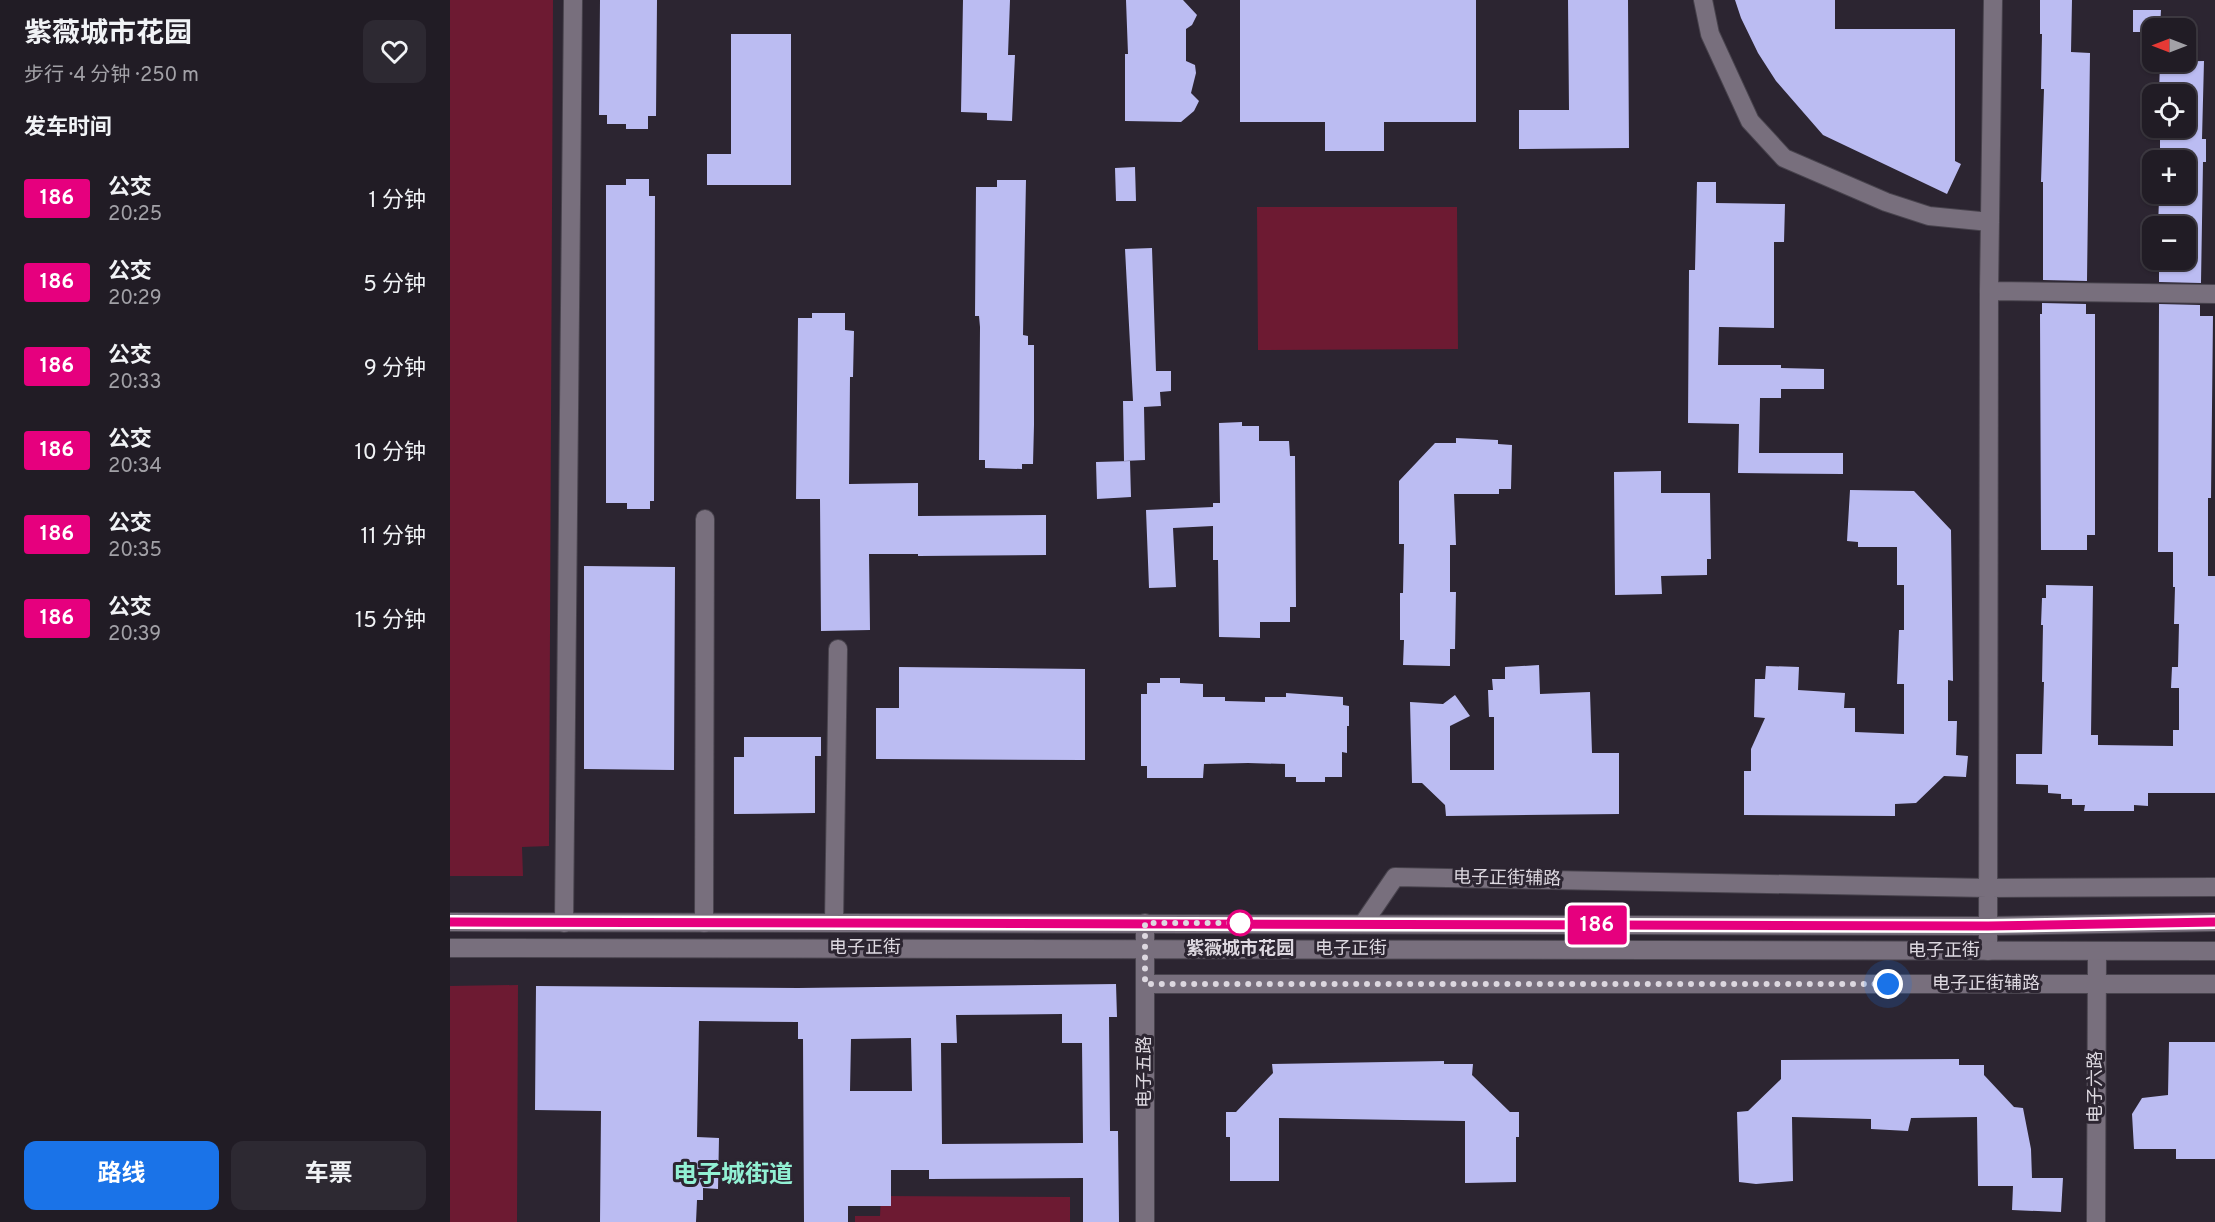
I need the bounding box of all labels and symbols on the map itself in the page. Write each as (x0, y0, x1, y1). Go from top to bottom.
north arrow (2142, 18, 2196, 72)
street label: 电子正街辅路 (1453, 867, 1561, 891)
line badge: 186 (1562, 906, 1632, 944)
marker: 紫薇城市花园 (1227, 910, 1253, 936)
street label: 电子正街 (829, 937, 901, 960)
place label: 紫薇城市花园 (1186, 938, 1294, 961)
street label: 电子正街 (1315, 938, 1387, 961)
street label: 电子正街 (1908, 940, 1980, 963)
your location (1873, 969, 1903, 999)
street label: 电子正街辅路 (1932, 973, 2040, 996)
street label: 电子五路 (1134, 1036, 1157, 1108)
street label: 电子六路 (2085, 1051, 2108, 1123)
district label: 电子城街道 (673, 1161, 793, 1191)

